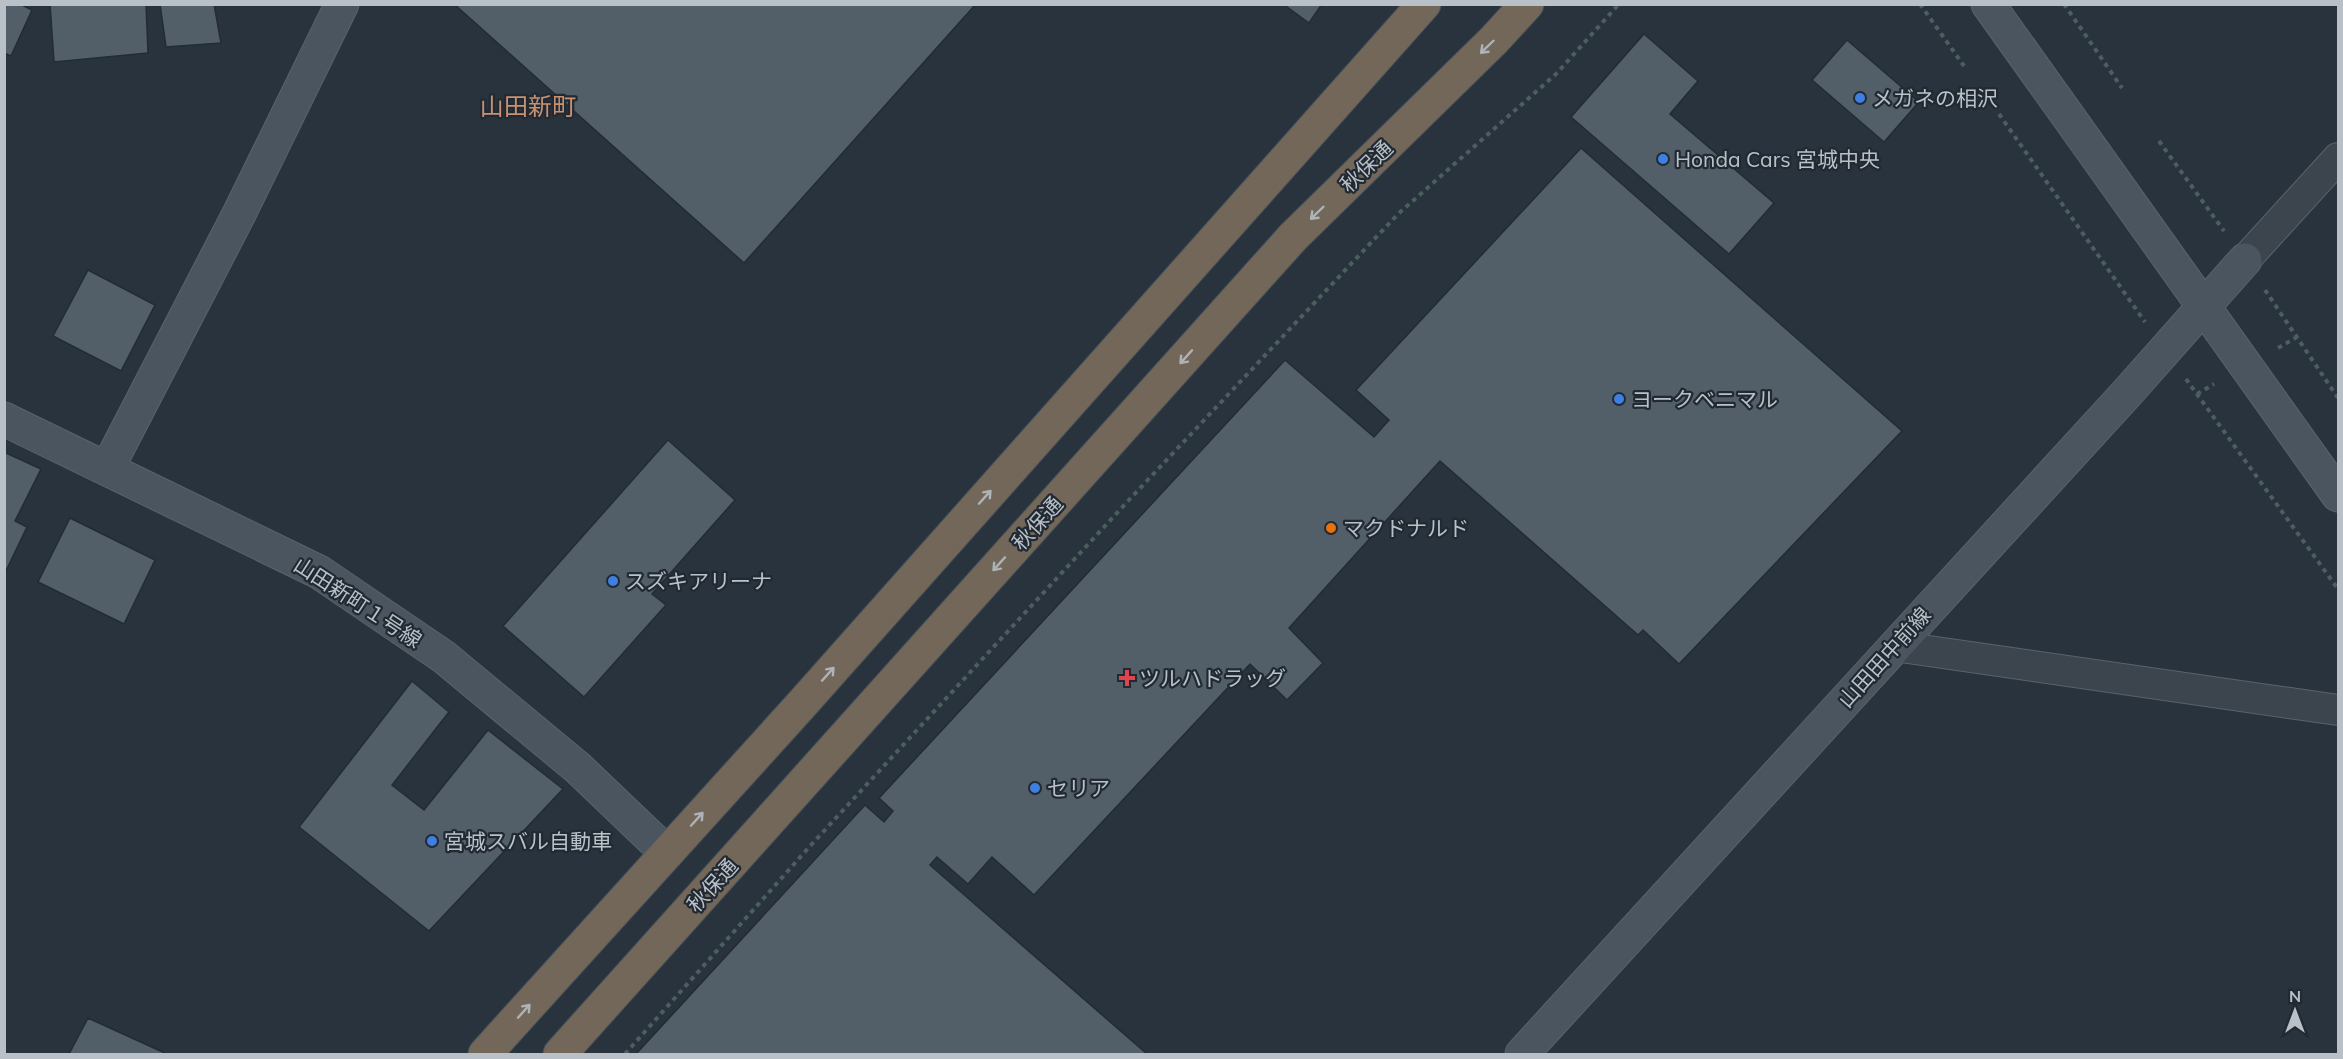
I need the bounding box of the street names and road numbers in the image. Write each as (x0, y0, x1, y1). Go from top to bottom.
street label: 秋保通 (1334, 135, 1398, 197)
street label: 秋保通 (1006, 491, 1068, 555)
street label: 山田新町１号線 (289, 551, 427, 653)
street label: 山田田中前線 (1832, 601, 1936, 713)
street label: 秋保通 (681, 853, 743, 917)

